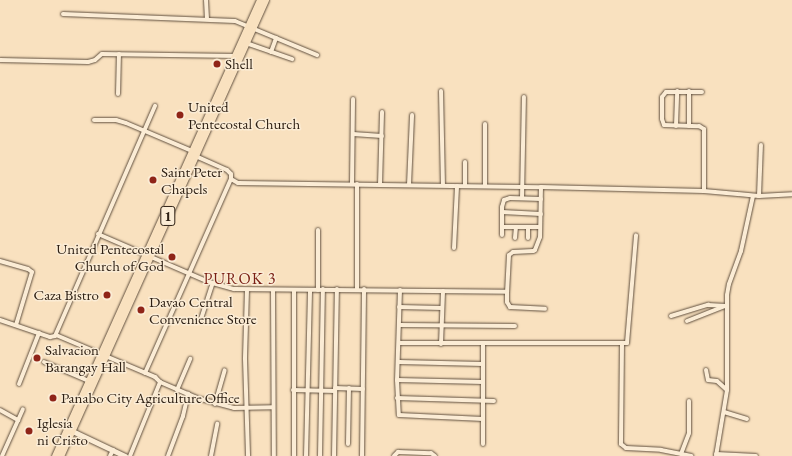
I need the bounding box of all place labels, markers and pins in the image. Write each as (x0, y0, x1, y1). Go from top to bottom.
place label: Shell (225, 55, 253, 73)
marker: Shell (212, 59, 222, 69)
place label: United Pentecostal Church (188, 97, 300, 132)
marker: United Pentecostal Church (175, 110, 185, 120)
place label: Saint Peter Chapels (161, 162, 222, 197)
marker: Saint Peter Chapels (148, 175, 158, 185)
place label: United Pentecostal Church of God (56, 239, 164, 274)
marker: United Pentecostal Church of God (167, 252, 177, 262)
place label: Caza Bistro (34, 286, 99, 304)
marker: Caza Bistro (102, 290, 112, 300)
place label: Davao Central Convenience Store (149, 292, 257, 327)
marker: Davao Central Convenience Store (136, 305, 146, 315)
place label: Salvacion Barangay Hall (45, 340, 126, 375)
marker: Salvacion Barangay Hall (32, 353, 42, 363)
place label: Panabo City Agriculture Office (61, 389, 240, 407)
marker: Panabo City Agriculture Office (48, 393, 58, 403)
place label: Iglesia ni Cristo (37, 413, 88, 448)
marker: Iglesia ni Cristo (24, 426, 34, 436)

